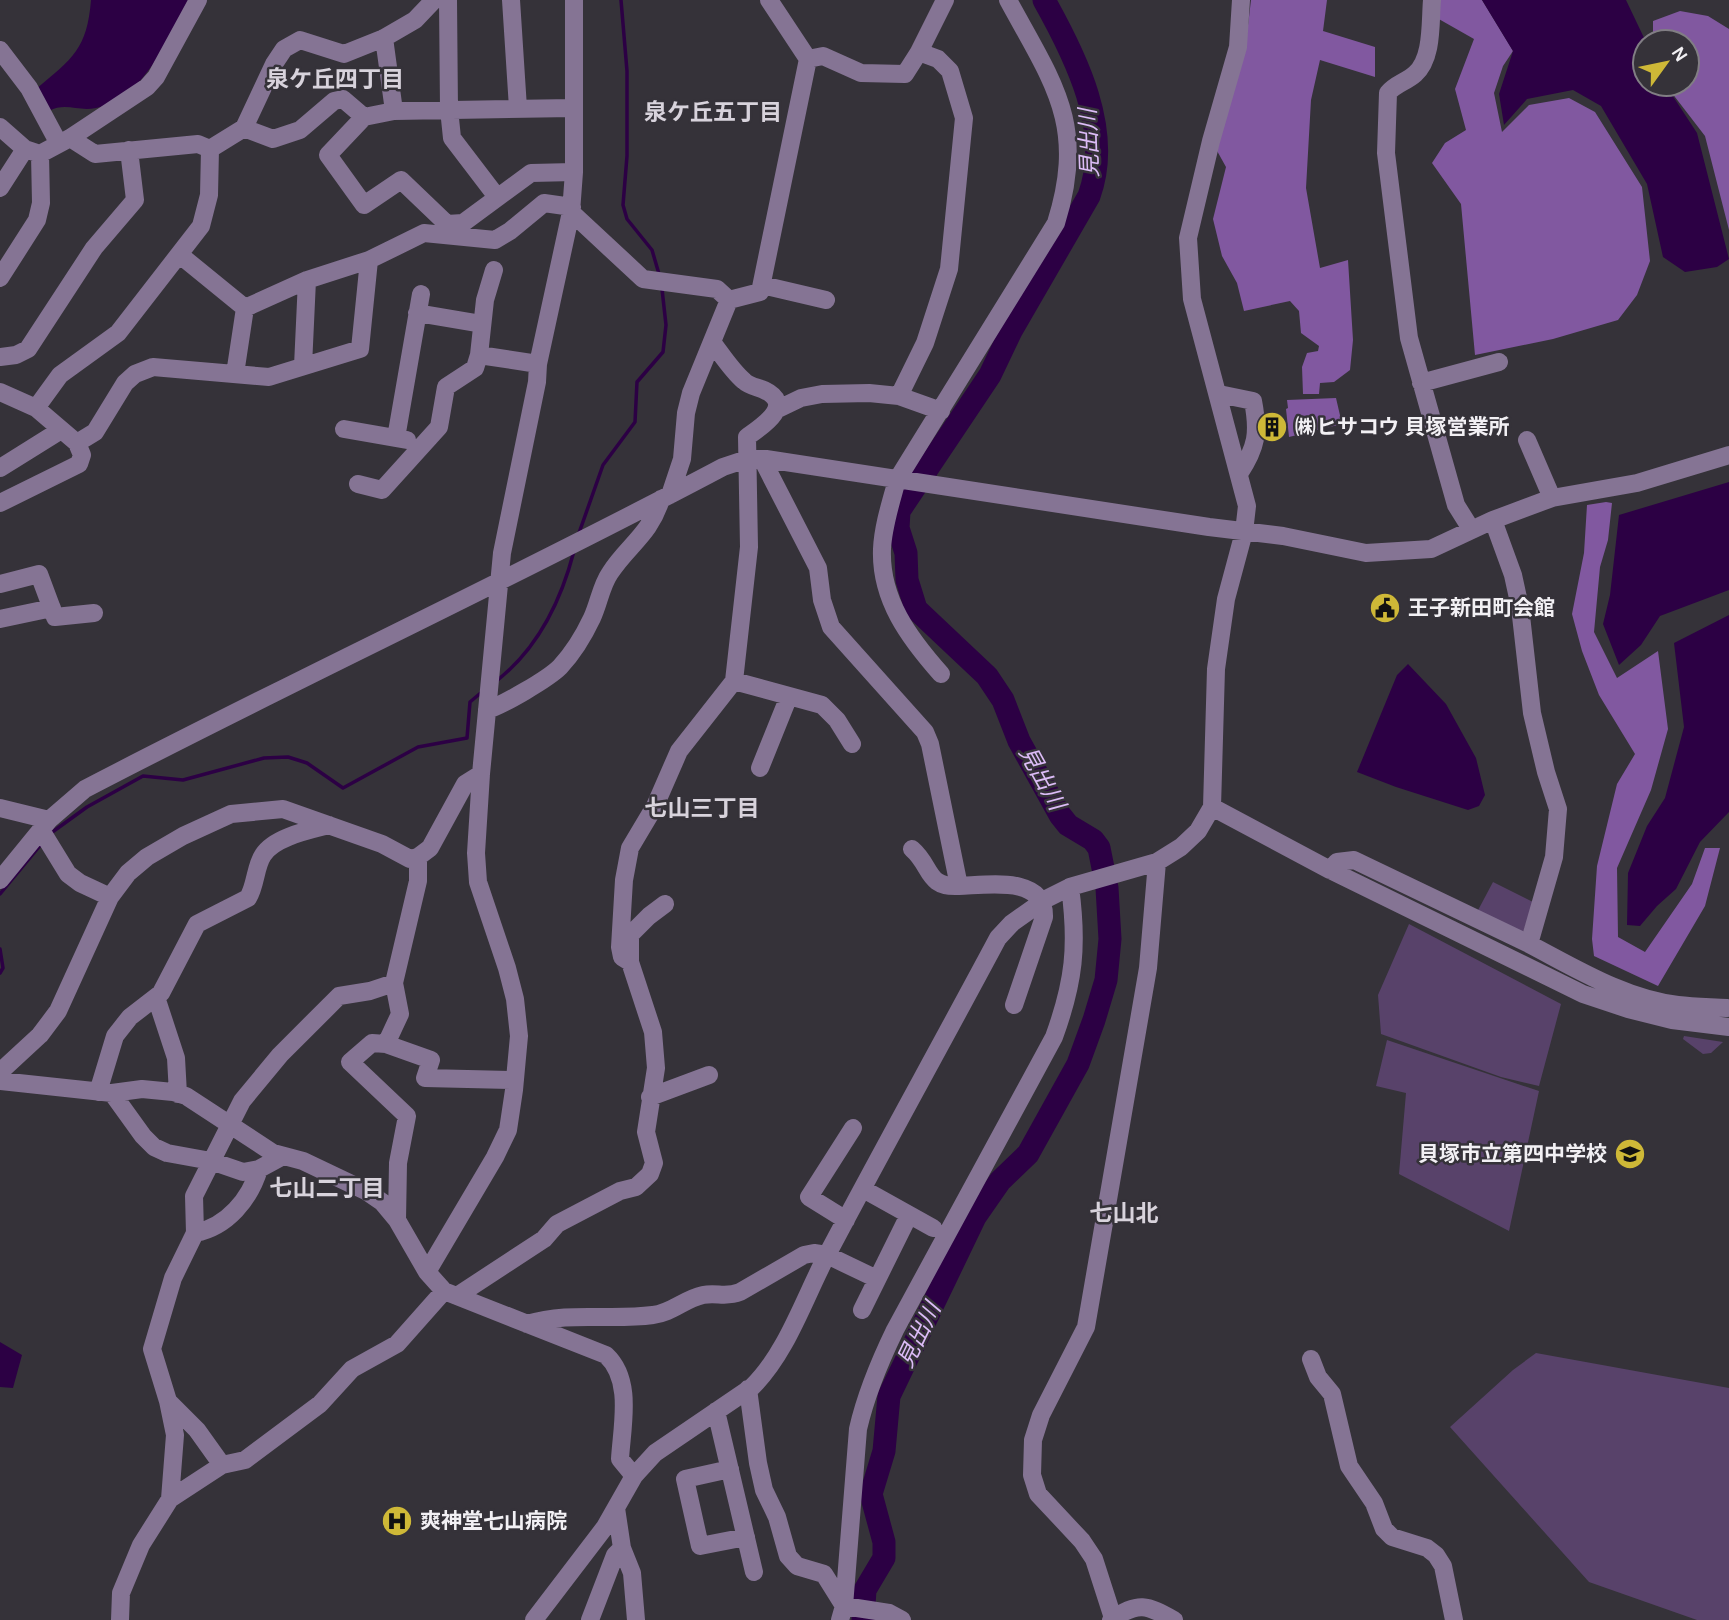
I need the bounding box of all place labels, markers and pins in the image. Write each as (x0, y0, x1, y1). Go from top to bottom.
building icon: ㈱ヒサコウ 貝塚営業所 (1255, 410, 1289, 444)
place label: ㈱ヒサコウ 貝塚営業所 (1295, 415, 1509, 439)
public building icon: 王子新田町会館 (1368, 591, 1402, 625)
place label: 王子新田町会館 (1408, 596, 1555, 620)
school or university icon: 貝塚市立第四中学校 (1613, 1137, 1647, 1171)
place label: 貝塚市立第四中学校 (1418, 1142, 1607, 1166)
hospital icon: 爽神堂七山病院 (380, 1504, 414, 1538)
place label: 爽神堂七山病院 (420, 1509, 567, 1533)

